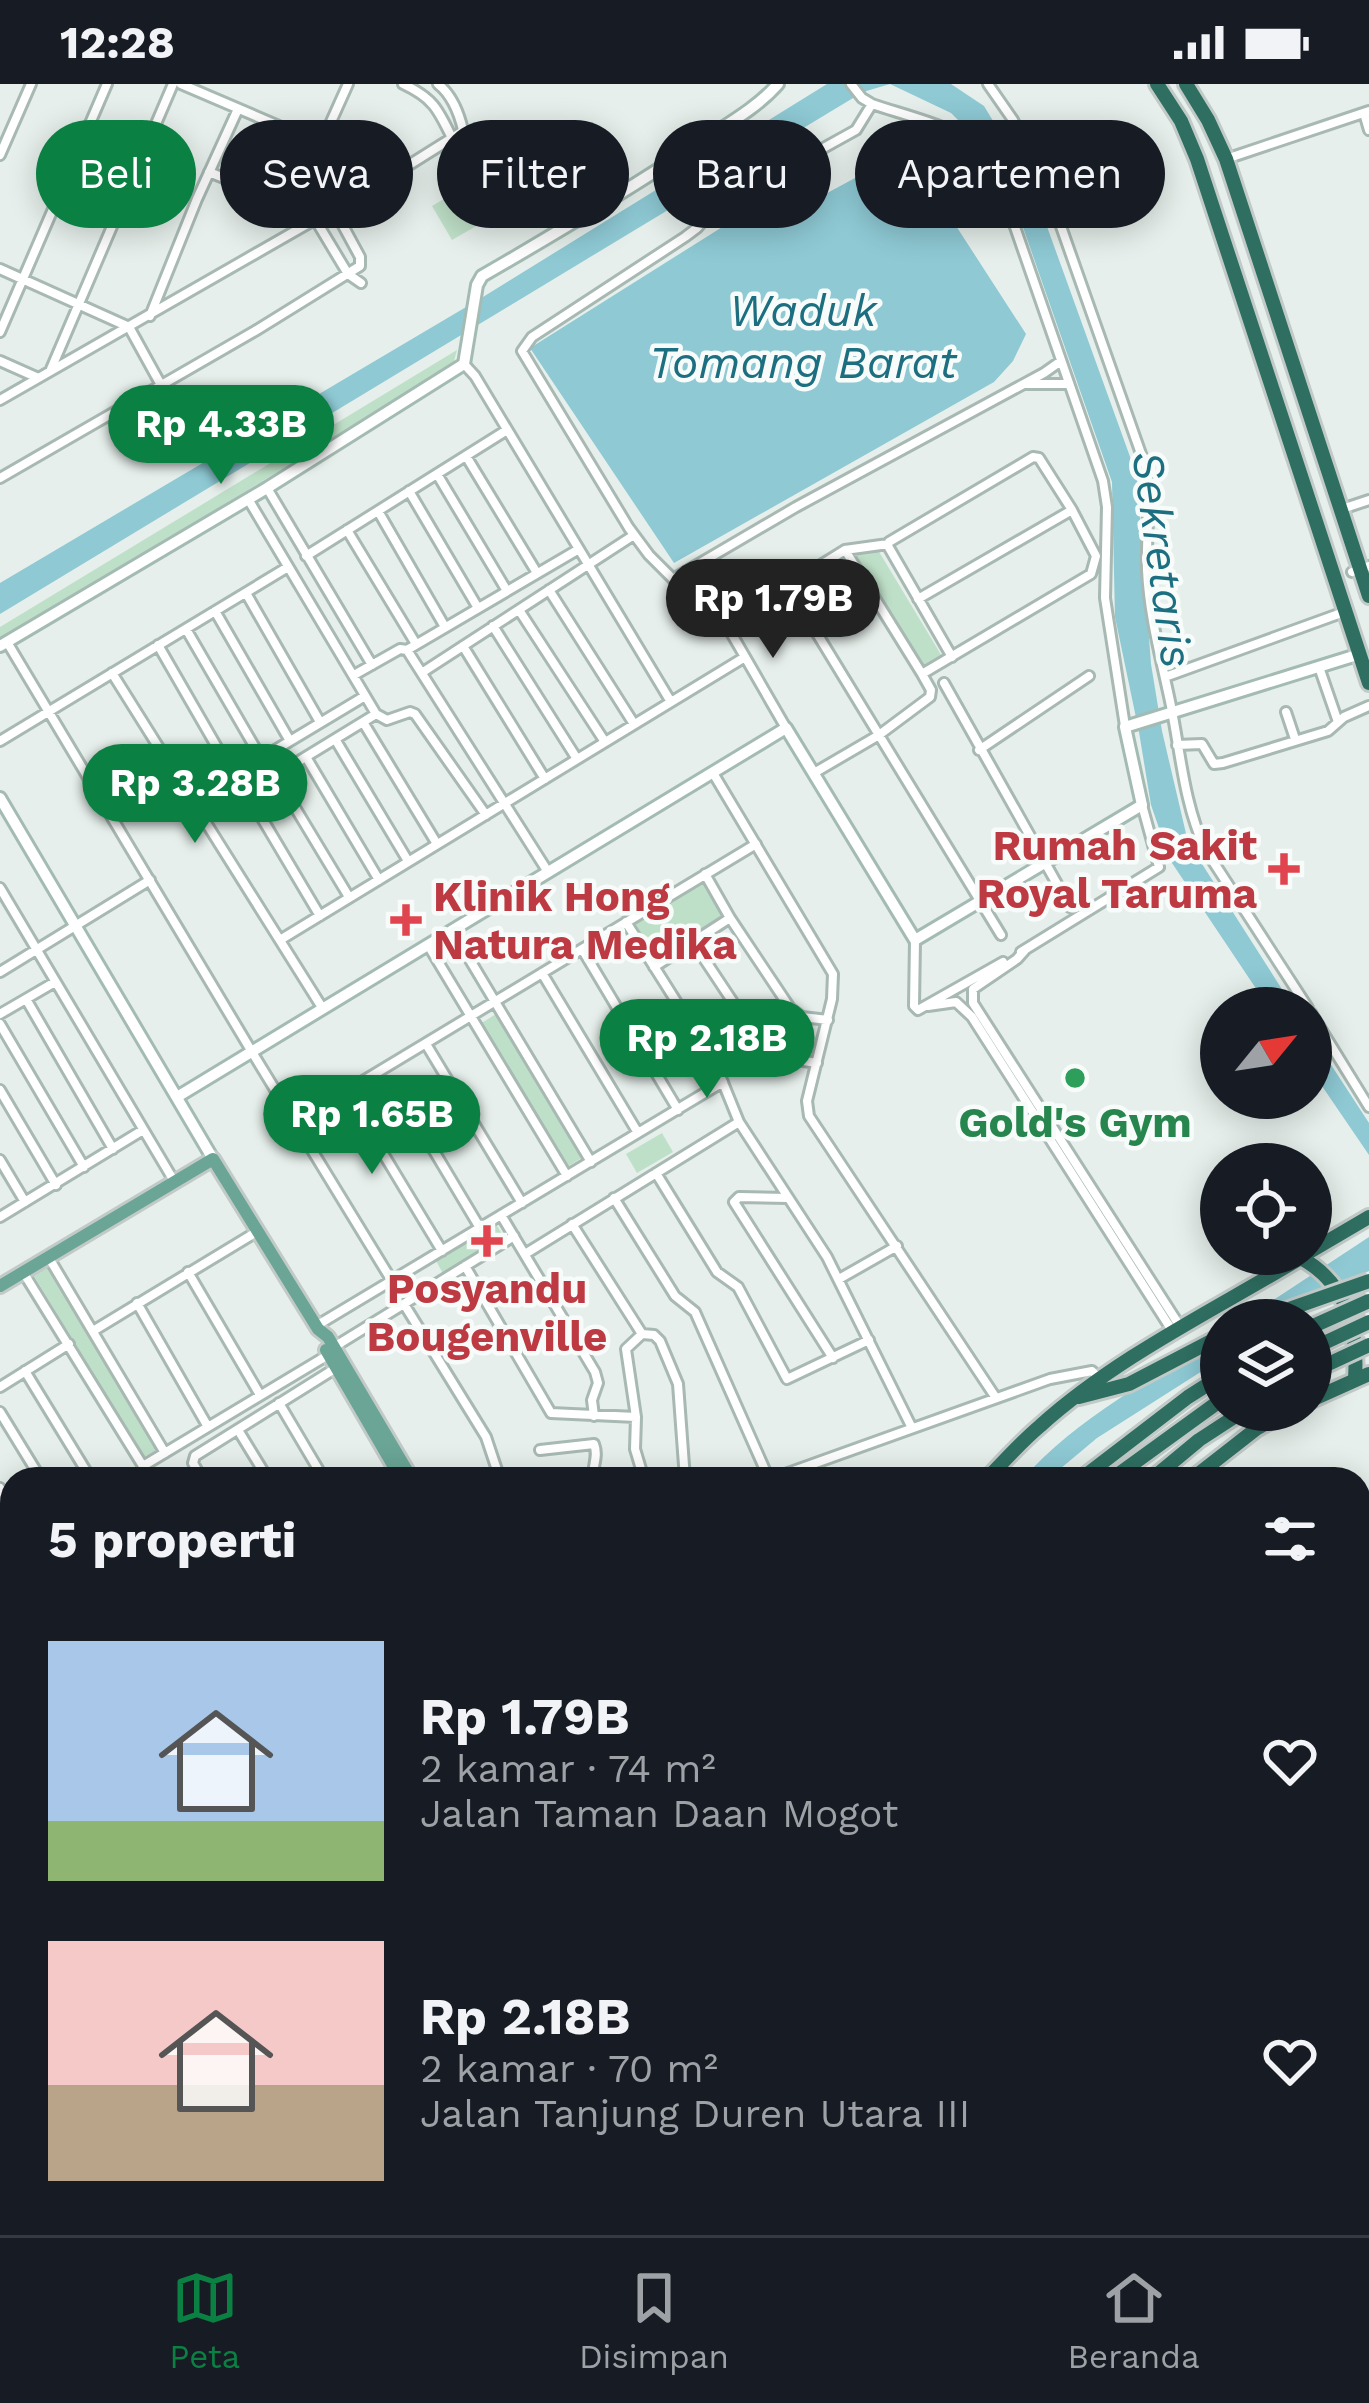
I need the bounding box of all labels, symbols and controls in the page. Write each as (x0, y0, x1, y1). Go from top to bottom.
text: 12:28 (60, 16, 175, 69)
chip: Beli (36, 120, 196, 228)
chip: Sewa (220, 120, 413, 228)
chip: Filter (437, 120, 629, 228)
chip: Baru (653, 120, 831, 228)
chip: Apartemen (855, 120, 1165, 228)
water label: Waduk Tomang Barat (649, 284, 958, 389)
pin: Rp 4.33B (97, 385, 345, 487)
text: Rp 4.33B (135, 401, 307, 446)
water label: Sekretaris (1121, 447, 1204, 671)
pin: Rp 1.79B (649, 559, 897, 661)
text: Rp 1.79B (693, 575, 853, 620)
pin: Rp 3.28B (71, 744, 319, 846)
text: Rp 3.28B (109, 760, 281, 805)
place label: Rumah Sakit Royal Taruma (976, 821, 1258, 918)
marker: Rumah Sakit Royal Taruma (1268, 853, 1300, 885)
place label: Klinik Hong Natura Medika (433, 872, 738, 969)
marker: Klinik Hong Natura Medika (390, 904, 422, 936)
north arrow (1200, 987, 1332, 1119)
map controls (1200, 987, 1332, 1431)
pin: Rp 2.18B (583, 999, 831, 1101)
text: Rp 2.18B (627, 1015, 787, 1060)
marker: Gold's Gym (1062, 1065, 1088, 1091)
pin: Rp 1.65B (248, 1075, 496, 1177)
text: Rp 1.65B (290, 1091, 454, 1136)
place label: Gold's Gym (958, 1098, 1192, 1147)
button: locate (1200, 1143, 1332, 1275)
marker: Posyandu Bougenville (471, 1225, 503, 1257)
place label: Posyandu Bougenville (367, 1264, 607, 1361)
button: layers (1200, 1299, 1332, 1431)
icon: filters (1257, 1506, 1323, 1572)
text: 5 properti (48, 1510, 296, 1569)
text: Rp 1.79B (420, 1687, 630, 1746)
icon: home (144, 1689, 288, 1833)
icon: heart (1257, 1728, 1323, 1794)
text: 2 kamar · 74 m² (420, 1746, 716, 1791)
text: Jalan Taman Daan Mogot (420, 1791, 898, 1836)
text: Rp 2.18B (420, 1987, 630, 2046)
icon: home (144, 1989, 288, 2133)
icon: heart (1257, 2028, 1323, 2094)
text: 2 kamar · 70 m² (420, 2046, 718, 2091)
text: Jalan Tanjung Duren Utara III (420, 2091, 970, 2136)
tab: Peta (169, 2265, 240, 2376)
tab: Disimpan (579, 2265, 729, 2376)
tab: Beranda (1068, 2265, 1200, 2376)

